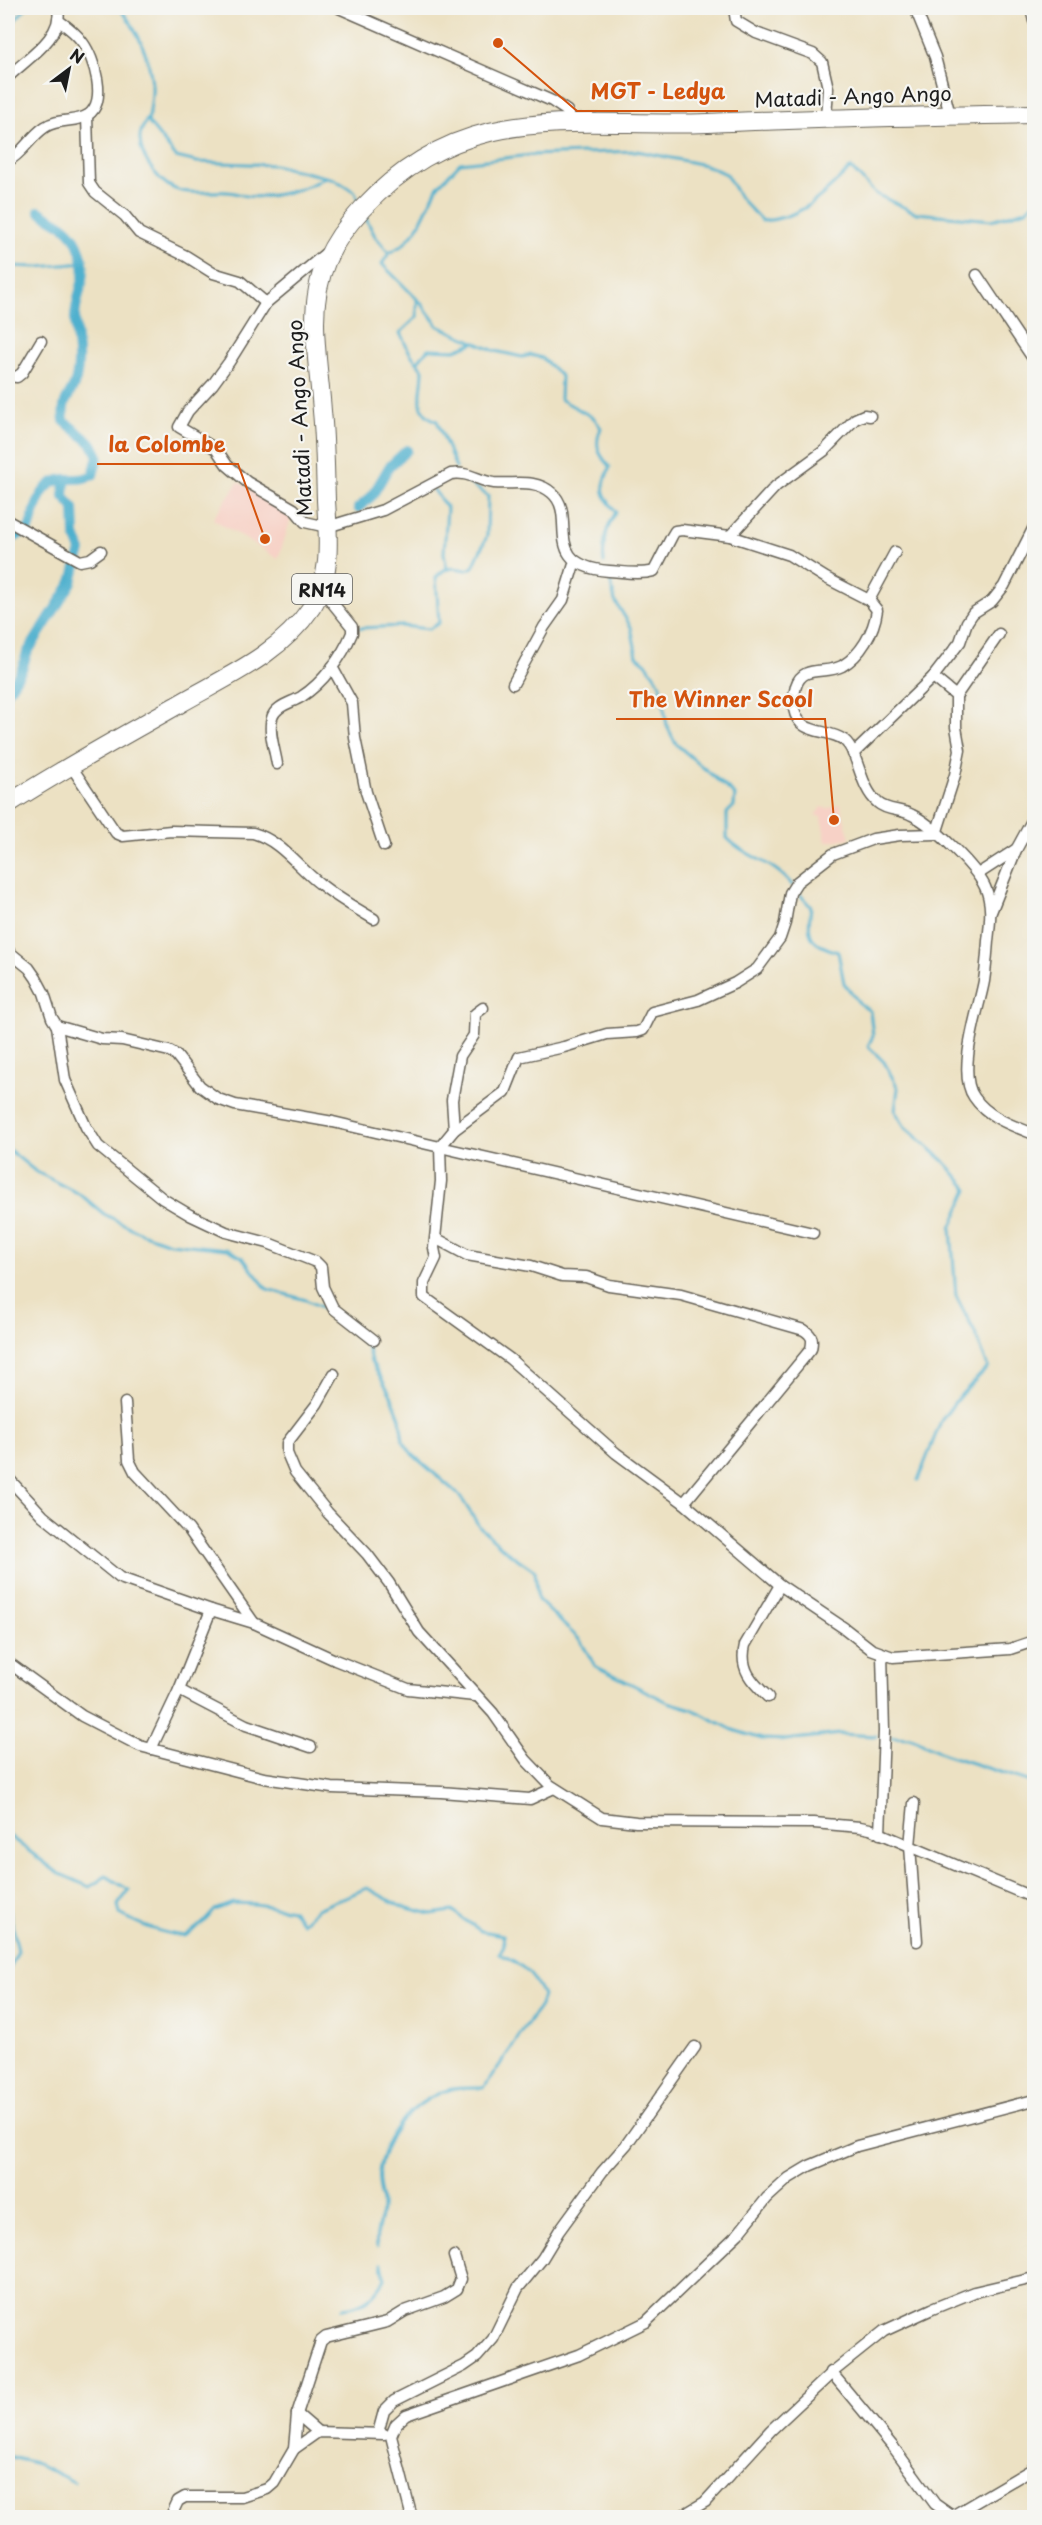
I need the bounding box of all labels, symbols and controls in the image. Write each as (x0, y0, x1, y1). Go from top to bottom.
north arrow (39, 39, 99, 99)
text: N (66, 42, 89, 69)
callout: MGT - Ledya (577, 72, 738, 111)
text: MGT - Ledya (591, 74, 726, 106)
street label: Matadi - Ango Ango (754, 78, 952, 114)
street label: Matadi - Ango Ango (279, 319, 319, 517)
callout: la Colombe (97, 425, 238, 464)
text: la Colombe (108, 427, 226, 459)
road number: RN14 (292, 574, 352, 604)
callout: The Winner Scool (616, 680, 825, 719)
text: The Winner Scool (629, 682, 813, 714)

